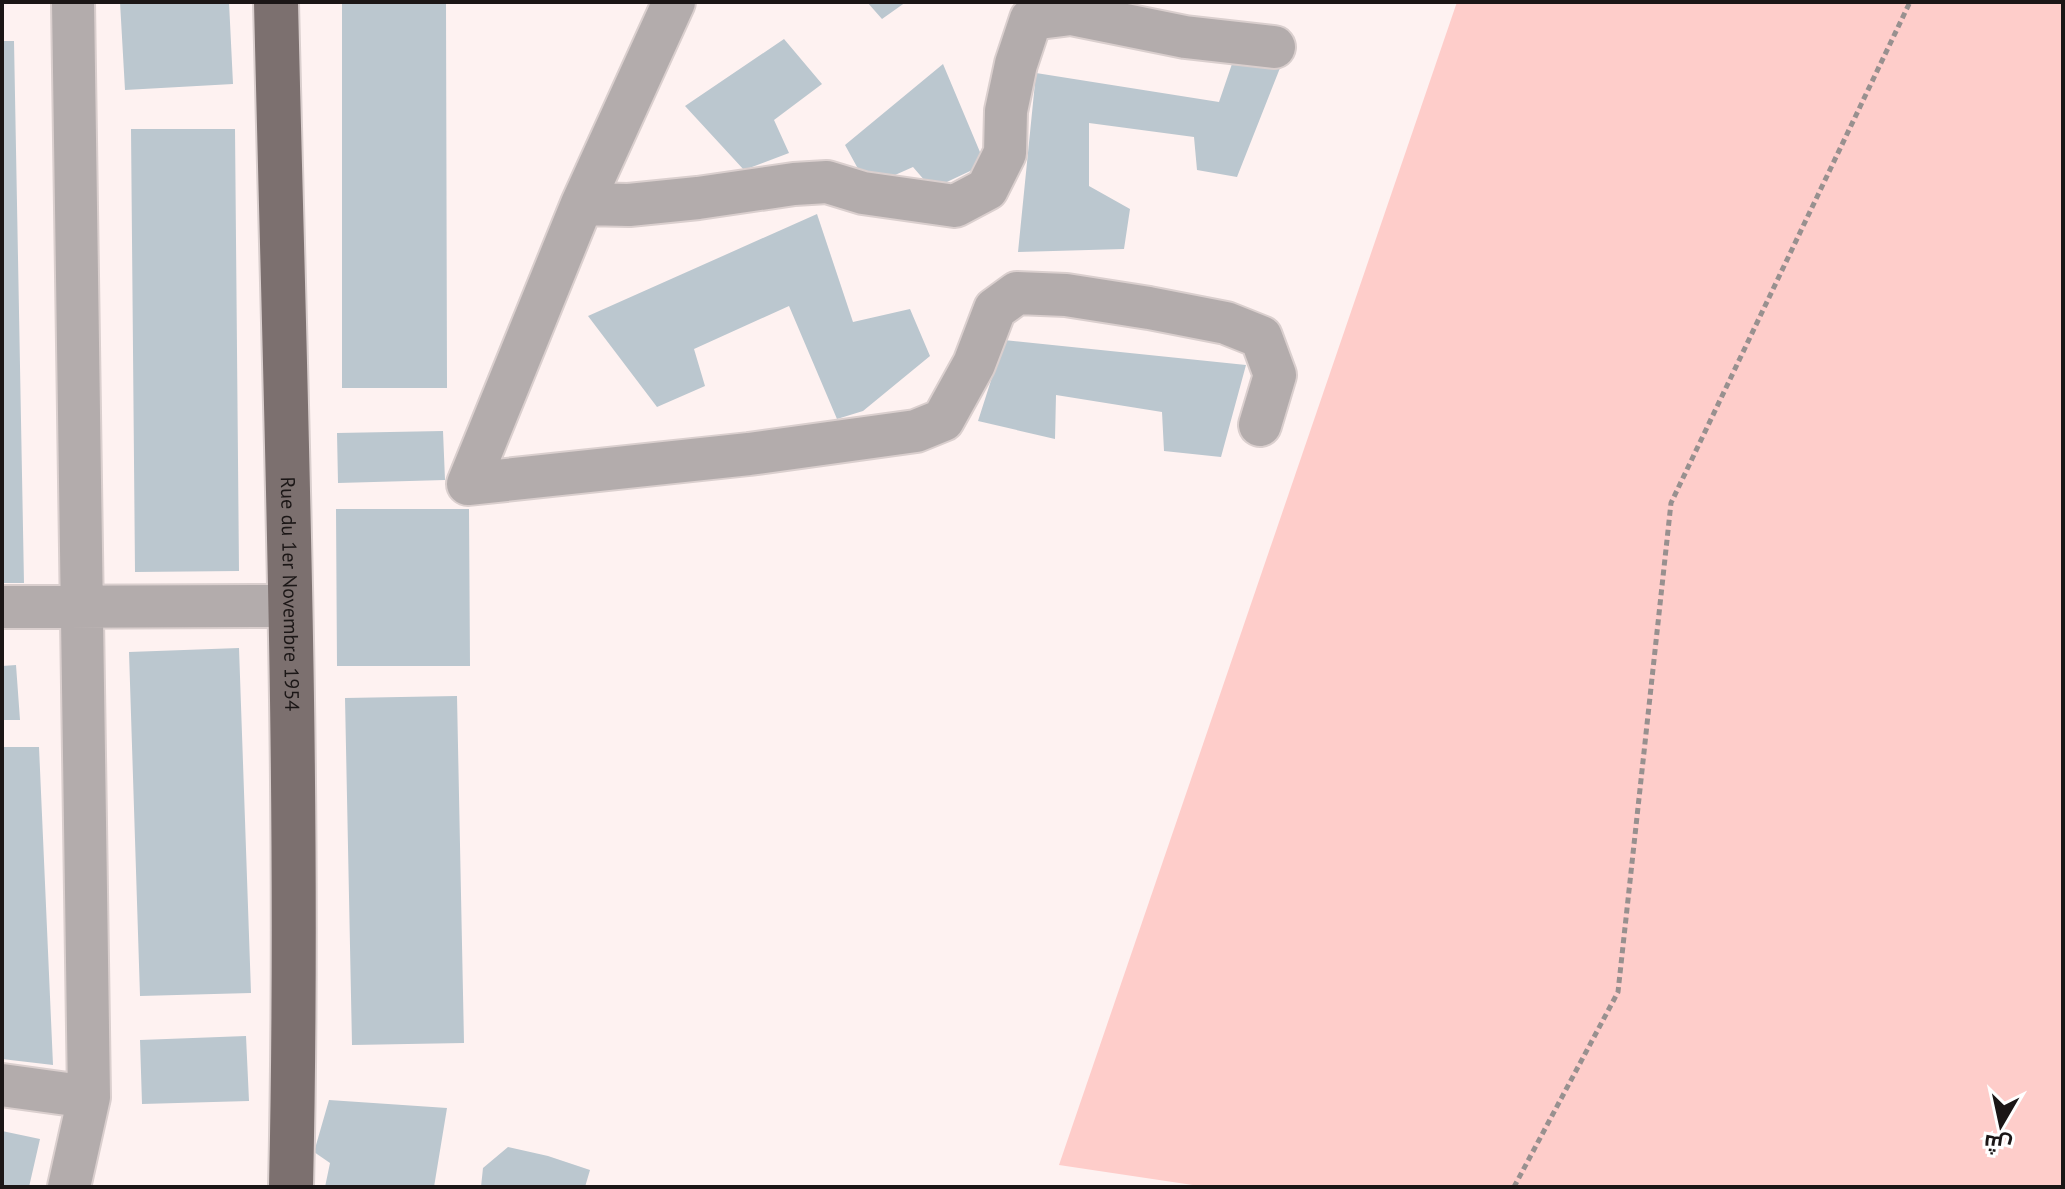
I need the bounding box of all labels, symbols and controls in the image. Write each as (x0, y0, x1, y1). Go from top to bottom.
street label: Rue du 1er Novembre 1954 (275, 476, 305, 711)
north arrow (1961, 1085, 2041, 1165)
text: ش (1982, 1129, 2014, 1161)

